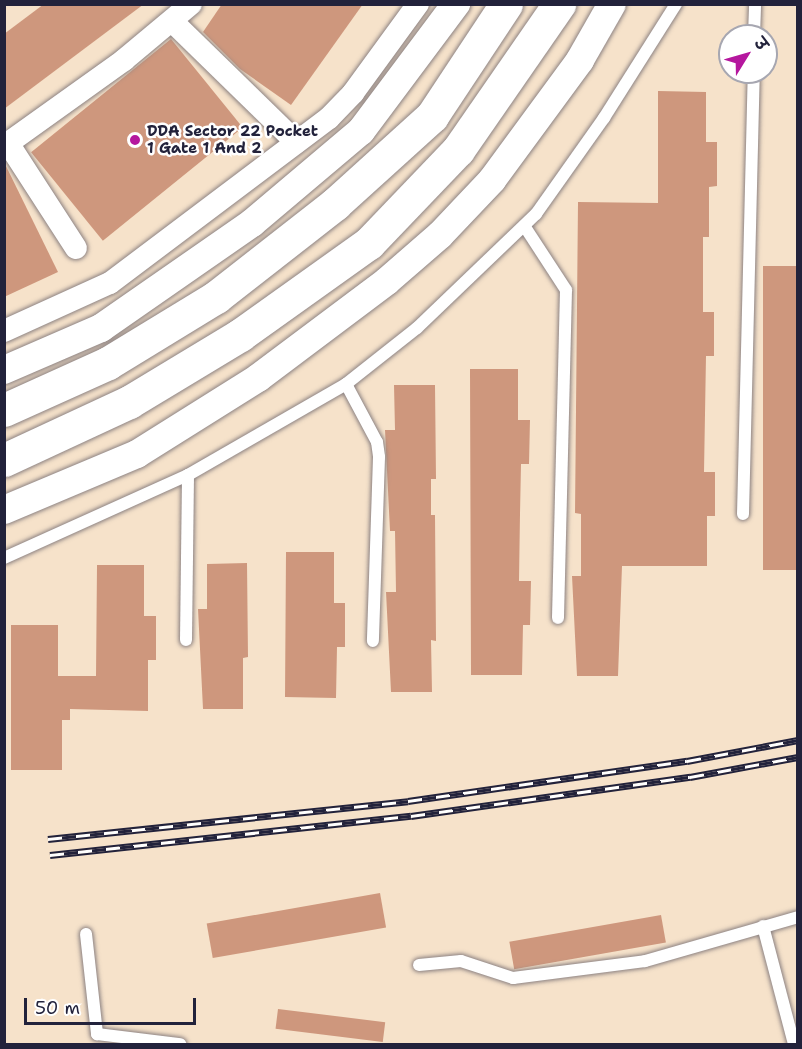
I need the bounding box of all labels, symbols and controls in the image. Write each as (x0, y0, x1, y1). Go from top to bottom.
north arrow (718, 24, 778, 84)
text: उ (750, 33, 773, 55)
place label: DDA Sector 22 Pocket 1 Gate 1 And 2 (147, 122, 318, 157)
marker: DDA Sector 22 Pocket 1 Gate 1 And 2 (128, 133, 142, 147)
scale bar (27, 986, 200, 1024)
text: 50 m (35, 996, 80, 1020)

